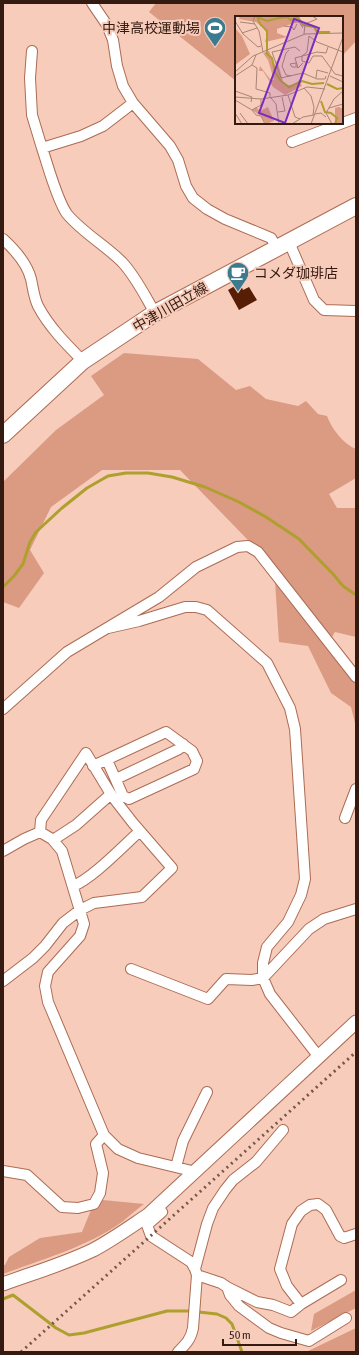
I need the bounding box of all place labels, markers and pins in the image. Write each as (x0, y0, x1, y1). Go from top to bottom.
sports icon: 中津高校運動場 (202, 15, 228, 48)
place label: 中津高校運動場 (102, 20, 200, 36)
cafe icon: コメダ珈琲店 (225, 260, 251, 293)
place label: コメダ珈琲店 (254, 265, 338, 281)

